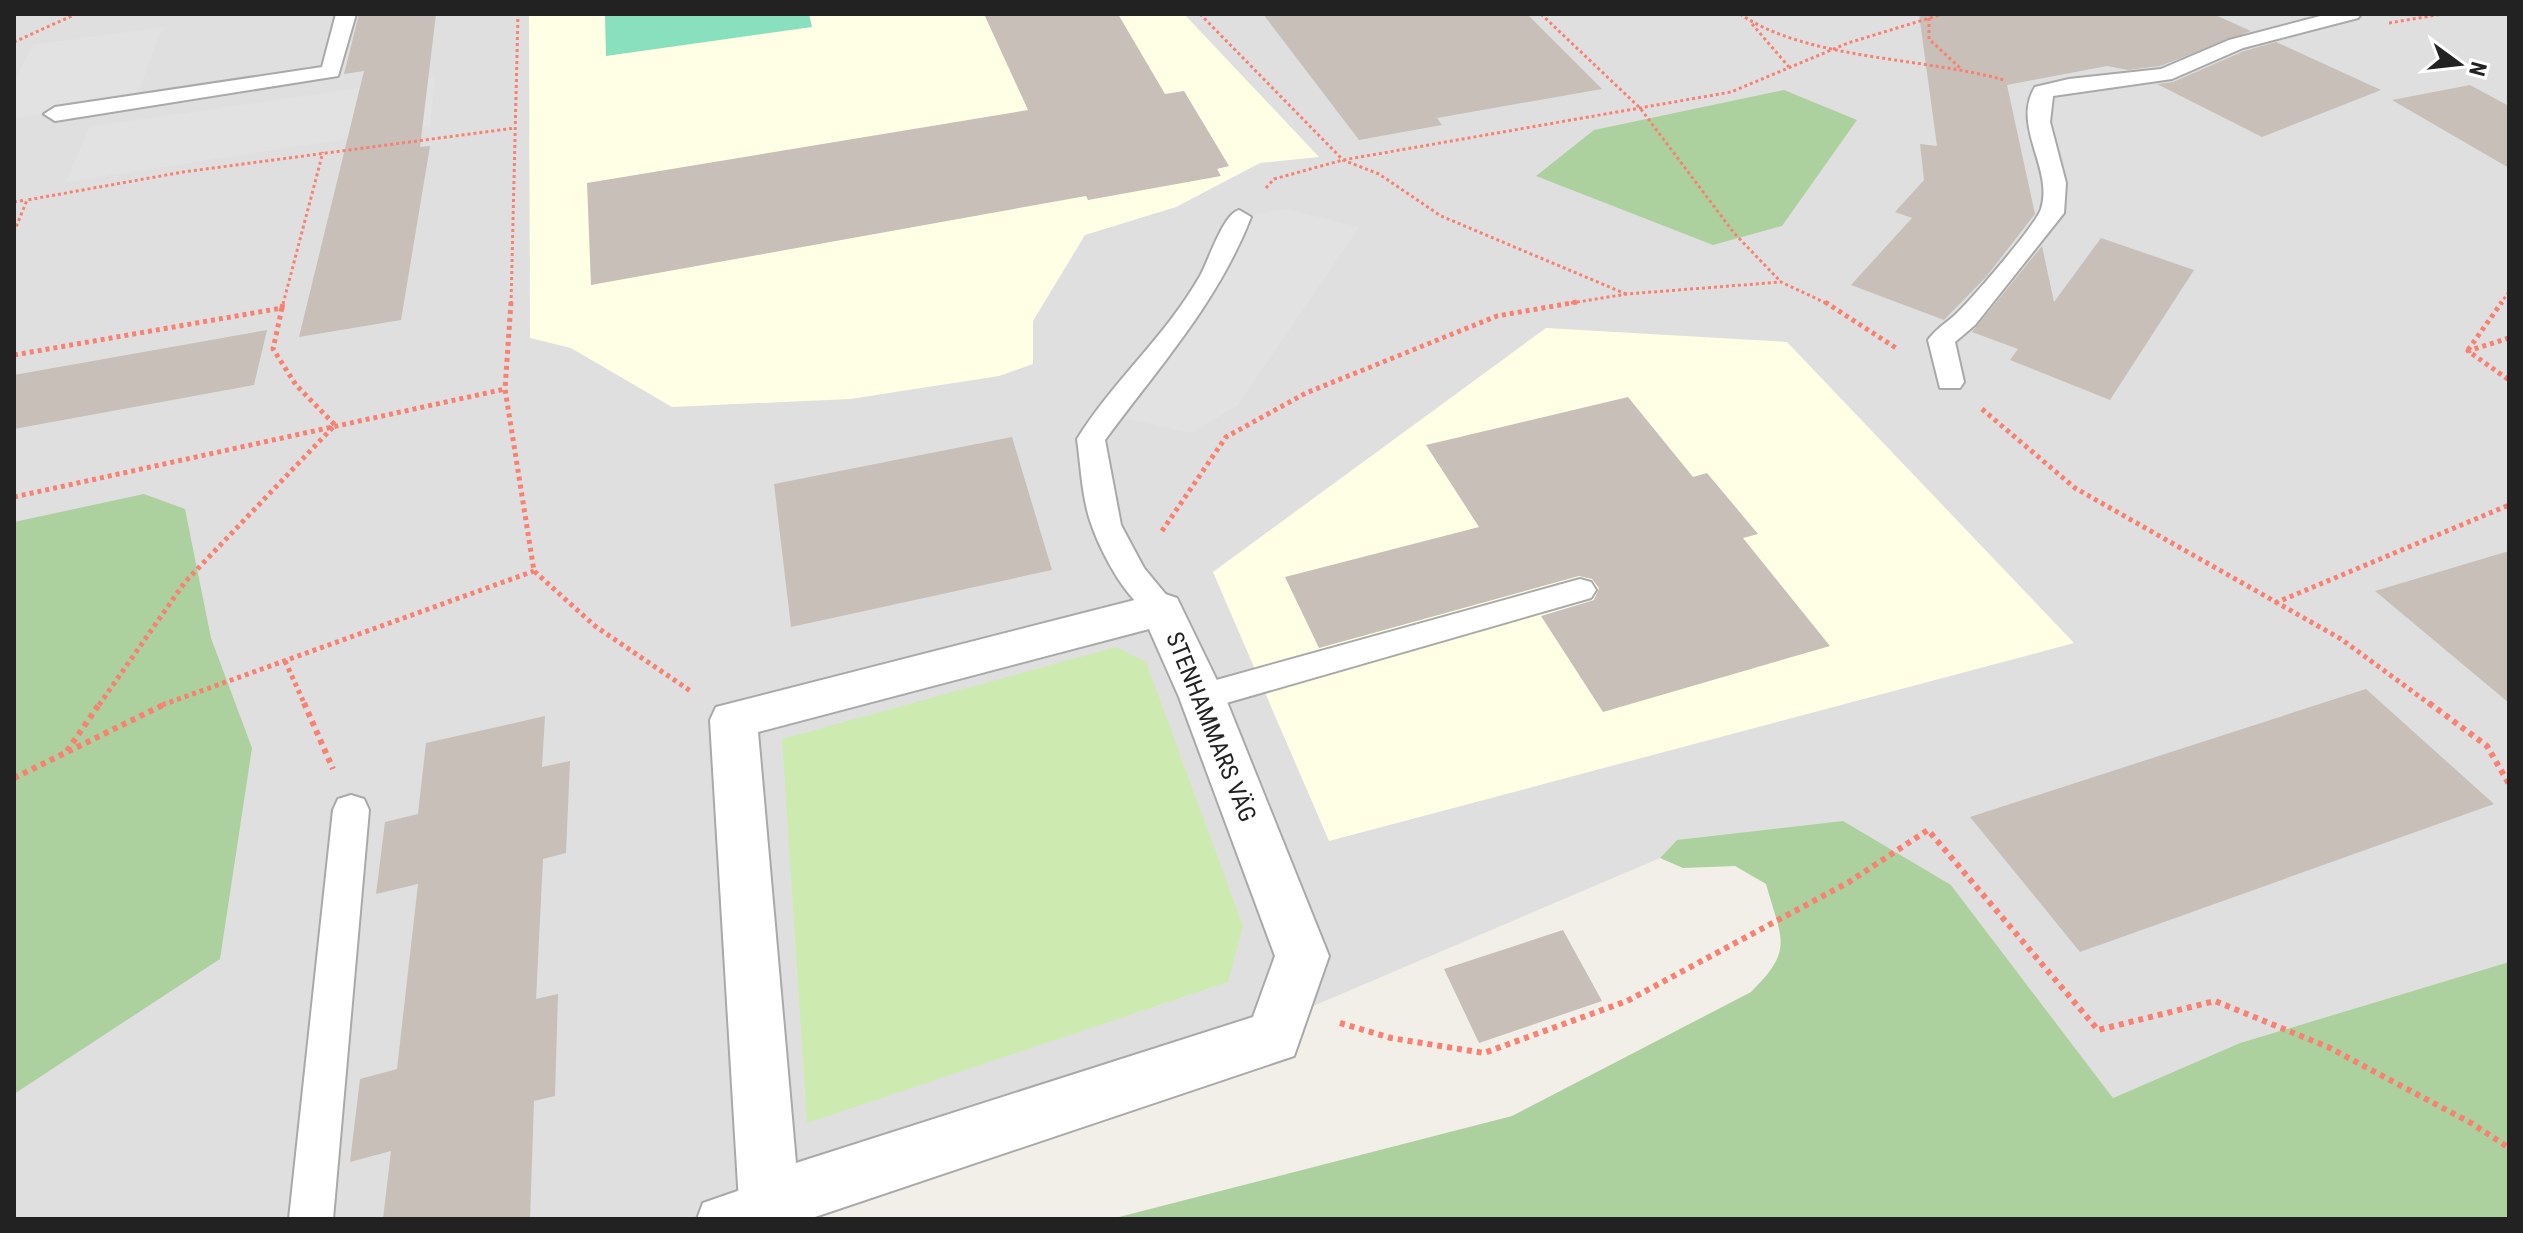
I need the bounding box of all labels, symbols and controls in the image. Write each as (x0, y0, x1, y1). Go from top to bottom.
north arrow (2419, 24, 2499, 104)
text: N (2464, 59, 2492, 79)
street label: STENHAMMARS VÄG (1160, 628, 1262, 826)

